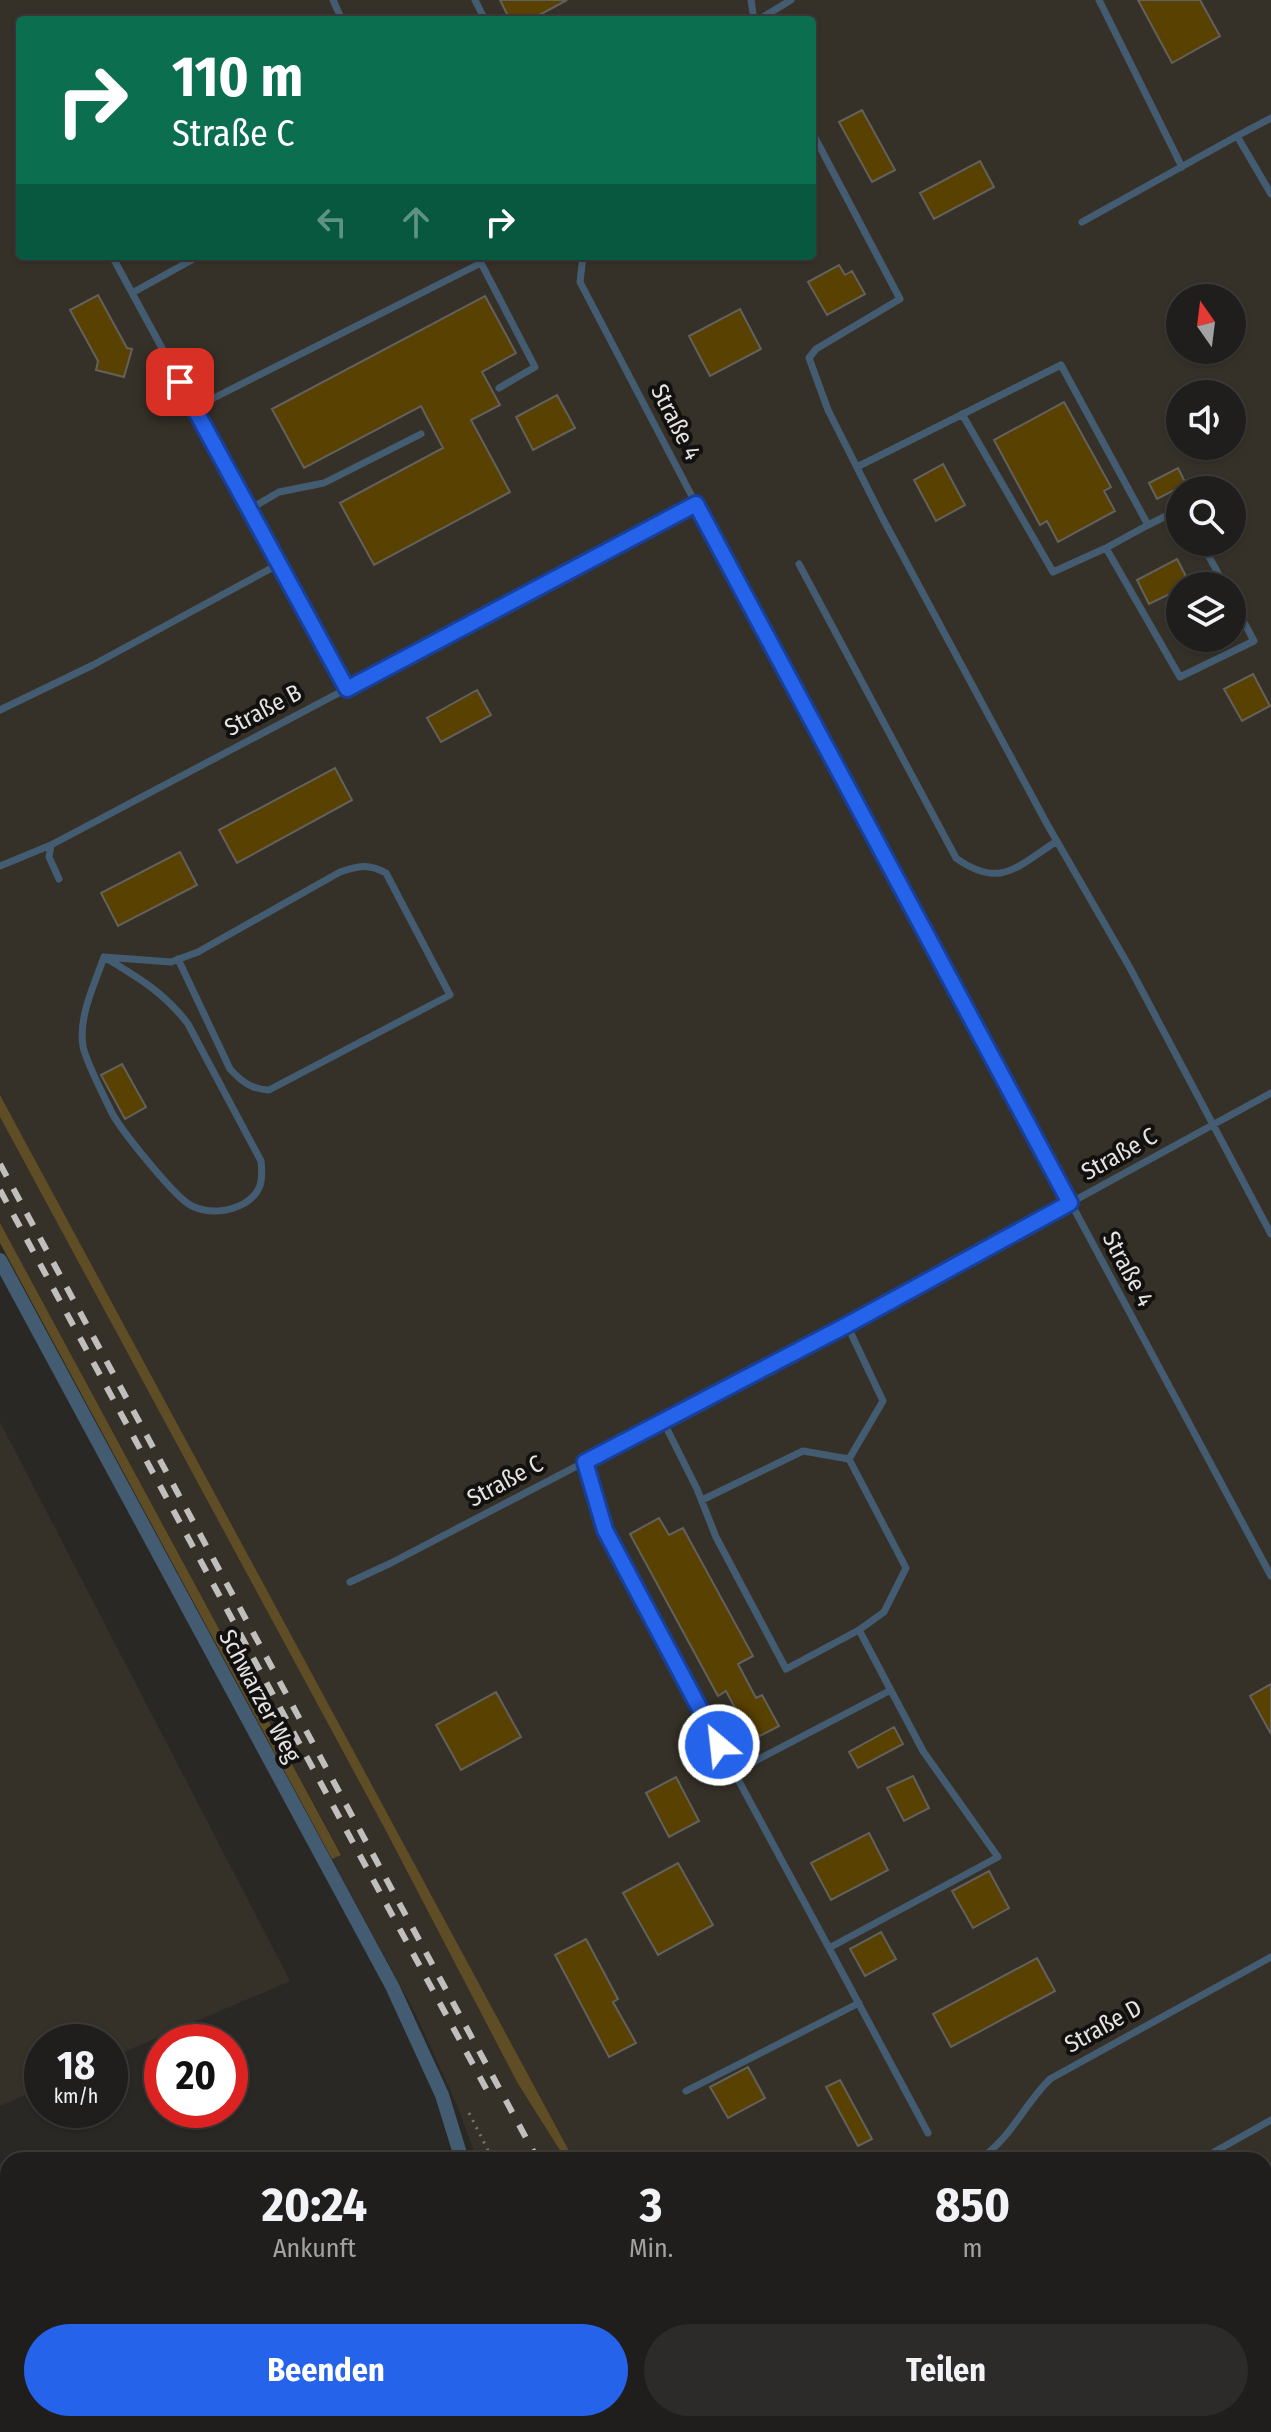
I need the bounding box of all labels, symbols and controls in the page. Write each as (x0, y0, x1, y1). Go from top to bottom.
text: 110 m (172, 44, 303, 111)
icon: right (40, 48, 144, 152)
text: Straße C (172, 112, 295, 156)
icon: left (310, 200, 354, 244)
icon: ahead (394, 200, 438, 244)
icon: right (478, 200, 522, 244)
north arrow (1166, 284, 1246, 364)
map controls (1166, 284, 1246, 652)
pin (146, 348, 214, 416)
icon: arrive (158, 360, 202, 404)
street label: Straße 4 (645, 380, 707, 464)
button: sound (1166, 380, 1246, 460)
button: search (1166, 476, 1246, 556)
button: layers (1166, 572, 1246, 652)
street label: Straße B (220, 678, 306, 742)
street label: Straße C (1076, 1122, 1162, 1186)
street label: Straße 4 (1097, 1227, 1159, 1311)
street label: Straße C (462, 1449, 548, 1513)
street label: Schwarzer Weg (213, 1625, 307, 1768)
position arrow (677, 1703, 761, 1787)
street label: Straße D (1060, 1994, 1146, 2058)
speed limit sign: 20 (144, 2024, 248, 2128)
text: 18 (57, 2042, 95, 2090)
text: km/h (54, 2084, 98, 2108)
text: 20:24 (262, 2176, 367, 2234)
text: 3 (640, 2176, 662, 2234)
text: 850 (935, 2176, 1010, 2234)
text: Ankunft (273, 2233, 356, 2264)
text: Min. (629, 2233, 673, 2264)
text: m (963, 2233, 983, 2264)
button: Beenden (24, 2324, 628, 2416)
button: Teilen (644, 2324, 1248, 2416)

